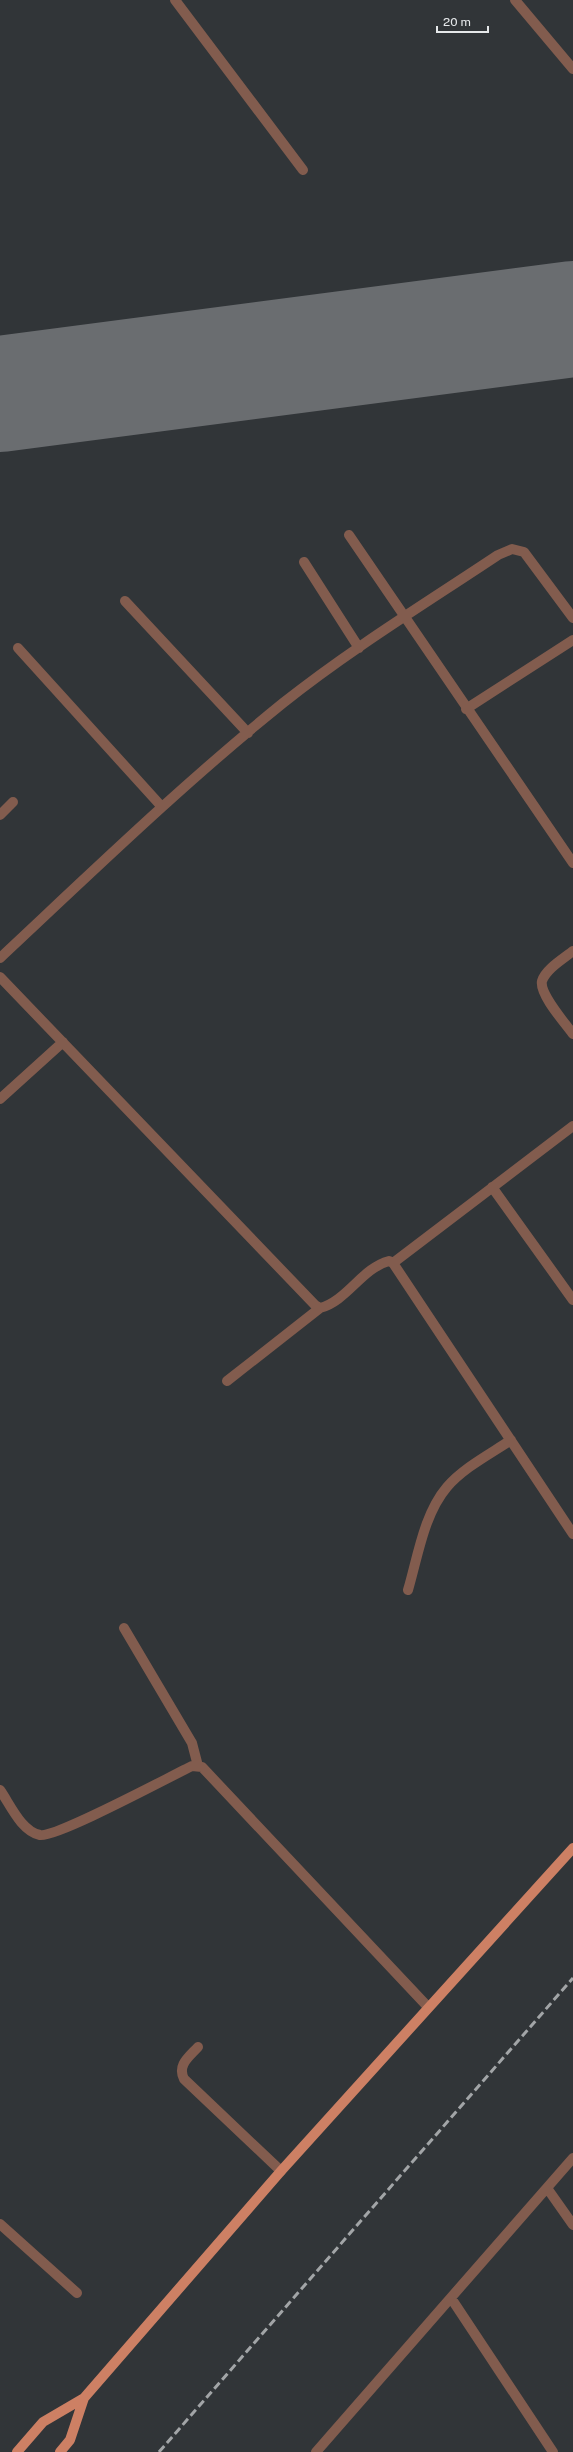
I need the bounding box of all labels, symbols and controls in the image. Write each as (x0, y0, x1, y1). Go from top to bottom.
scale bar (437, 8, 488, 34)
text: 20 m (443, 15, 471, 29)

